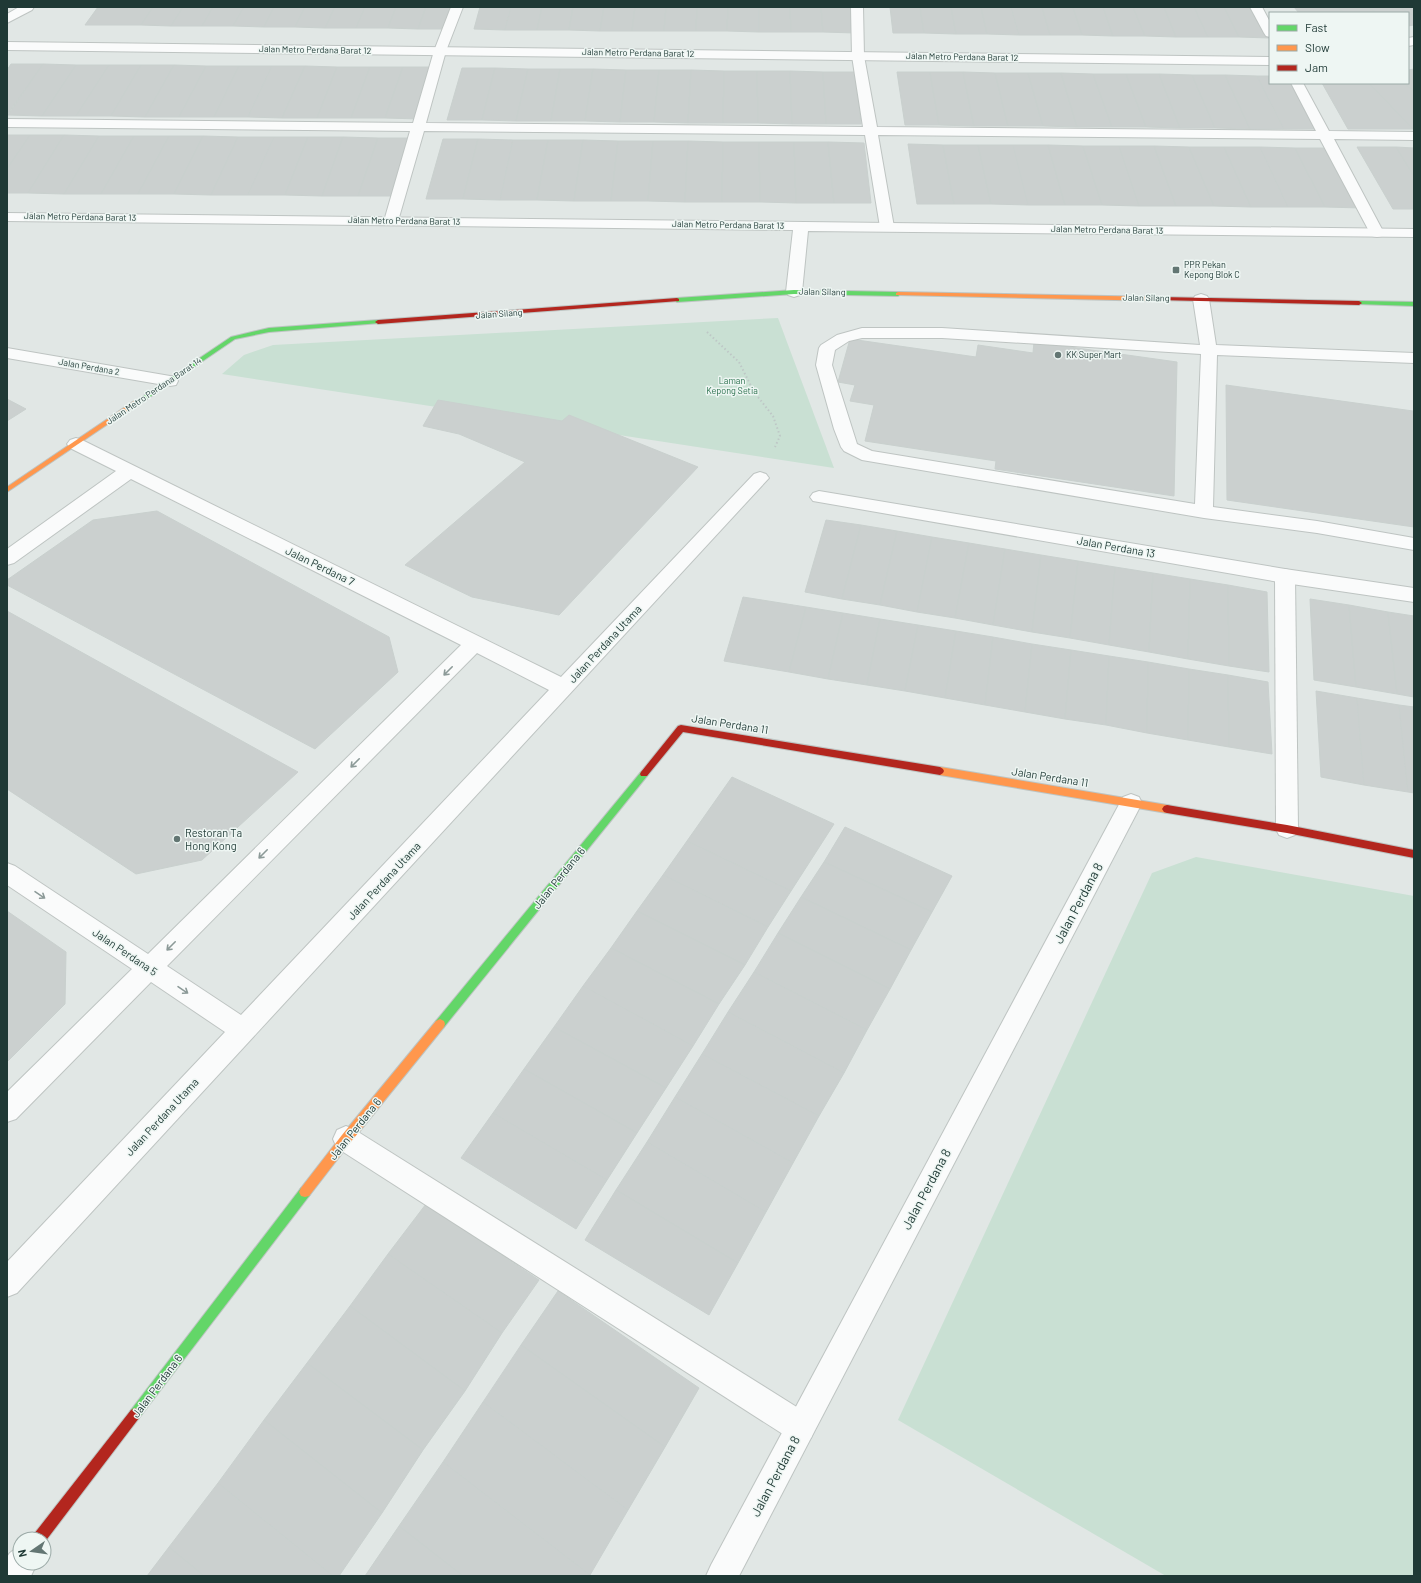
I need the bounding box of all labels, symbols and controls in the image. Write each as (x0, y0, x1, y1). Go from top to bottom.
legend (1269, 12, 1409, 84)
text: Fast (1305, 20, 1328, 34)
text: Slow (1305, 40, 1330, 54)
street label: Jalan Metro Perdana Barat 12 (259, 43, 372, 56)
street label: Jalan Metro Perdana Barat 12 (582, 46, 695, 59)
street label: Jalan Metro Perdana Barat 12 (906, 50, 1019, 63)
text: Jam (1305, 60, 1328, 74)
street label: Jalan Metro Perdana Barat 13 (24, 210, 137, 223)
street label: Jalan Metro Perdana Barat 13 (348, 214, 461, 227)
street label: Jalan Metro Perdana Barat 13 (672, 218, 785, 231)
street label: Jalan Metro Perdana Barat 13 (1051, 223, 1164, 236)
place label: PPR Pekan Kepong Blok C (1184, 259, 1240, 280)
marker: PPR Pekan Kepong Blok C (1171, 265, 1181, 275)
street label: Jalan Silang (798, 286, 846, 297)
street label: Jalan Silang (1122, 292, 1170, 303)
street label: Jalan Silang (475, 306, 523, 321)
place label: KK Super Mart (1066, 349, 1121, 360)
marker: KK Super Mart (1053, 350, 1063, 360)
street label: Jalan Metro Perdana Barat 14 (104, 355, 204, 427)
street label: Jalan Perdana 2 (58, 356, 121, 377)
park label: Laman Kepong Setia (706, 375, 758, 396)
street label: Jalan Perdana 13 (1076, 533, 1156, 560)
street label: Jalan Perdana 7 (284, 543, 357, 588)
street label: Jalan Perdana Utama (565, 602, 644, 685)
one-way arrow (443, 666, 453, 676)
street label: Jalan Perdana 11 (691, 711, 769, 736)
one-way arrow (350, 758, 360, 768)
street label: Jalan Perdana 11 (1011, 764, 1089, 789)
place label: Restoran Ta Hong Kong (185, 826, 242, 852)
marker: Restoran Ta Hong Kong (172, 834, 182, 844)
street label: Jalan Perdana Utama (344, 839, 423, 922)
street label: Jalan Perdana 6 (530, 844, 588, 911)
one-way arrow (258, 849, 268, 859)
street label: Jalan Perdana 8 (1050, 860, 1106, 946)
one-way arrow (34, 890, 45, 899)
street label: Jalan Perdana 5 (90, 925, 160, 978)
one-way arrow (166, 941, 176, 951)
one-way arrow (177, 986, 188, 994)
street label: Jalan Perdana Utama (122, 1075, 201, 1158)
street label: Jalan Perdana 6 (326, 1095, 384, 1162)
street label: Jalan Perdana 8 (898, 1146, 954, 1232)
street label: Jalan Perdana 6 (129, 1351, 185, 1420)
street label: Jalan Perdana 8 (747, 1433, 803, 1519)
north arrow (12, 1531, 52, 1571)
text: N (15, 1548, 29, 1558)

